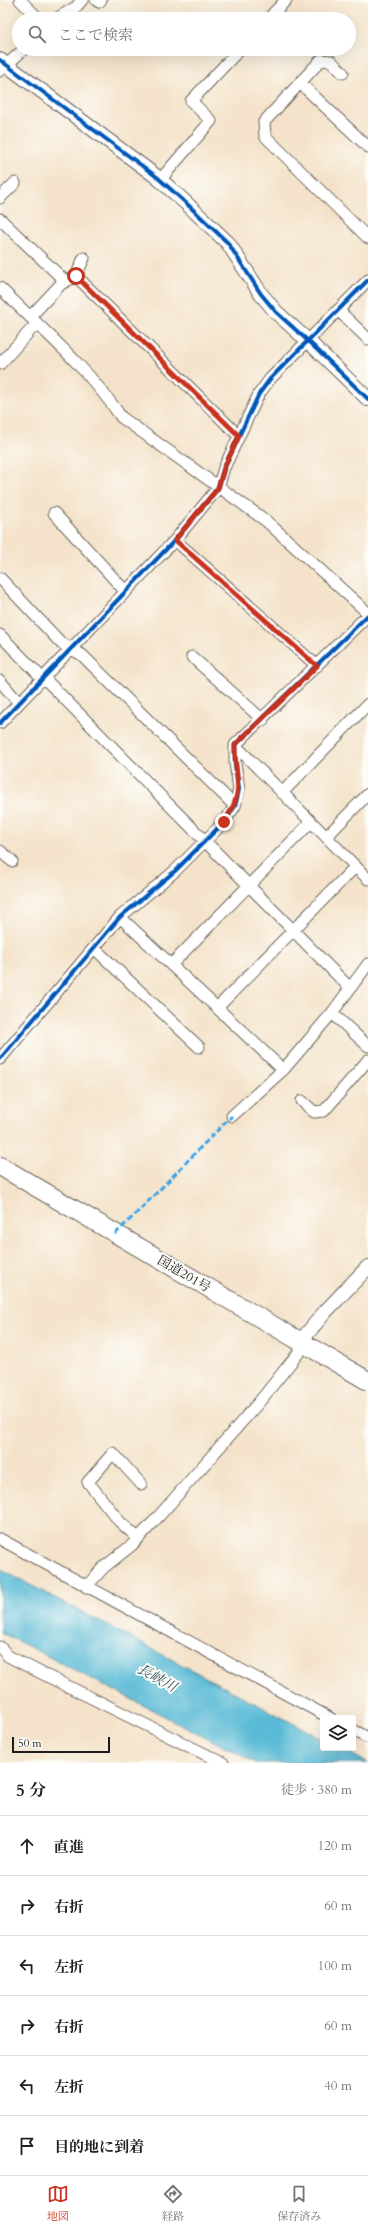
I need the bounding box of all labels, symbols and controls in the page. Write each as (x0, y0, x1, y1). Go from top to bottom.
search box (12, 12, 356, 56)
icon: search (26, 23, 48, 45)
text: ここで検索 (58, 25, 133, 45)
route start (67, 267, 85, 285)
route end (215, 813, 233, 831)
street label: 国道201号 (154, 1251, 214, 1297)
water label: 長峡川 (134, 1660, 182, 1697)
map controls (320, 1715, 356, 1751)
button: layers (320, 1715, 356, 1751)
scale bar (12, 1735, 110, 1754)
text: 50 m (18, 1736, 42, 1751)
text: 5 分 (16, 1779, 46, 1802)
text: 徒歩 · 380 m (281, 1781, 352, 1799)
icon: ahead (16, 1835, 38, 1857)
text: 直進 (54, 1837, 84, 1857)
text: 120 m (318, 1837, 352, 1855)
icon: right (16, 1895, 38, 1917)
text: 右折 (54, 1897, 84, 1917)
text: 60 m (324, 1897, 352, 1915)
icon: left (16, 1955, 38, 1977)
text: 左折 (54, 1957, 84, 1977)
text: 100 m (318, 1957, 352, 1975)
icon: right (16, 2015, 38, 2037)
text: 右折 (54, 2017, 84, 2037)
text: 60 m (324, 2017, 352, 2035)
icon: left (16, 2075, 38, 2097)
text: 左折 (54, 2077, 84, 2097)
text: 40 m (324, 2077, 352, 2095)
icon: arrive (16, 2135, 38, 2157)
text: 目的地に到着 (54, 2137, 144, 2157)
tab: 地図 (47, 2183, 69, 2224)
tab: 経路 (162, 2183, 184, 2224)
tab: 保存済み (277, 2183, 321, 2224)

